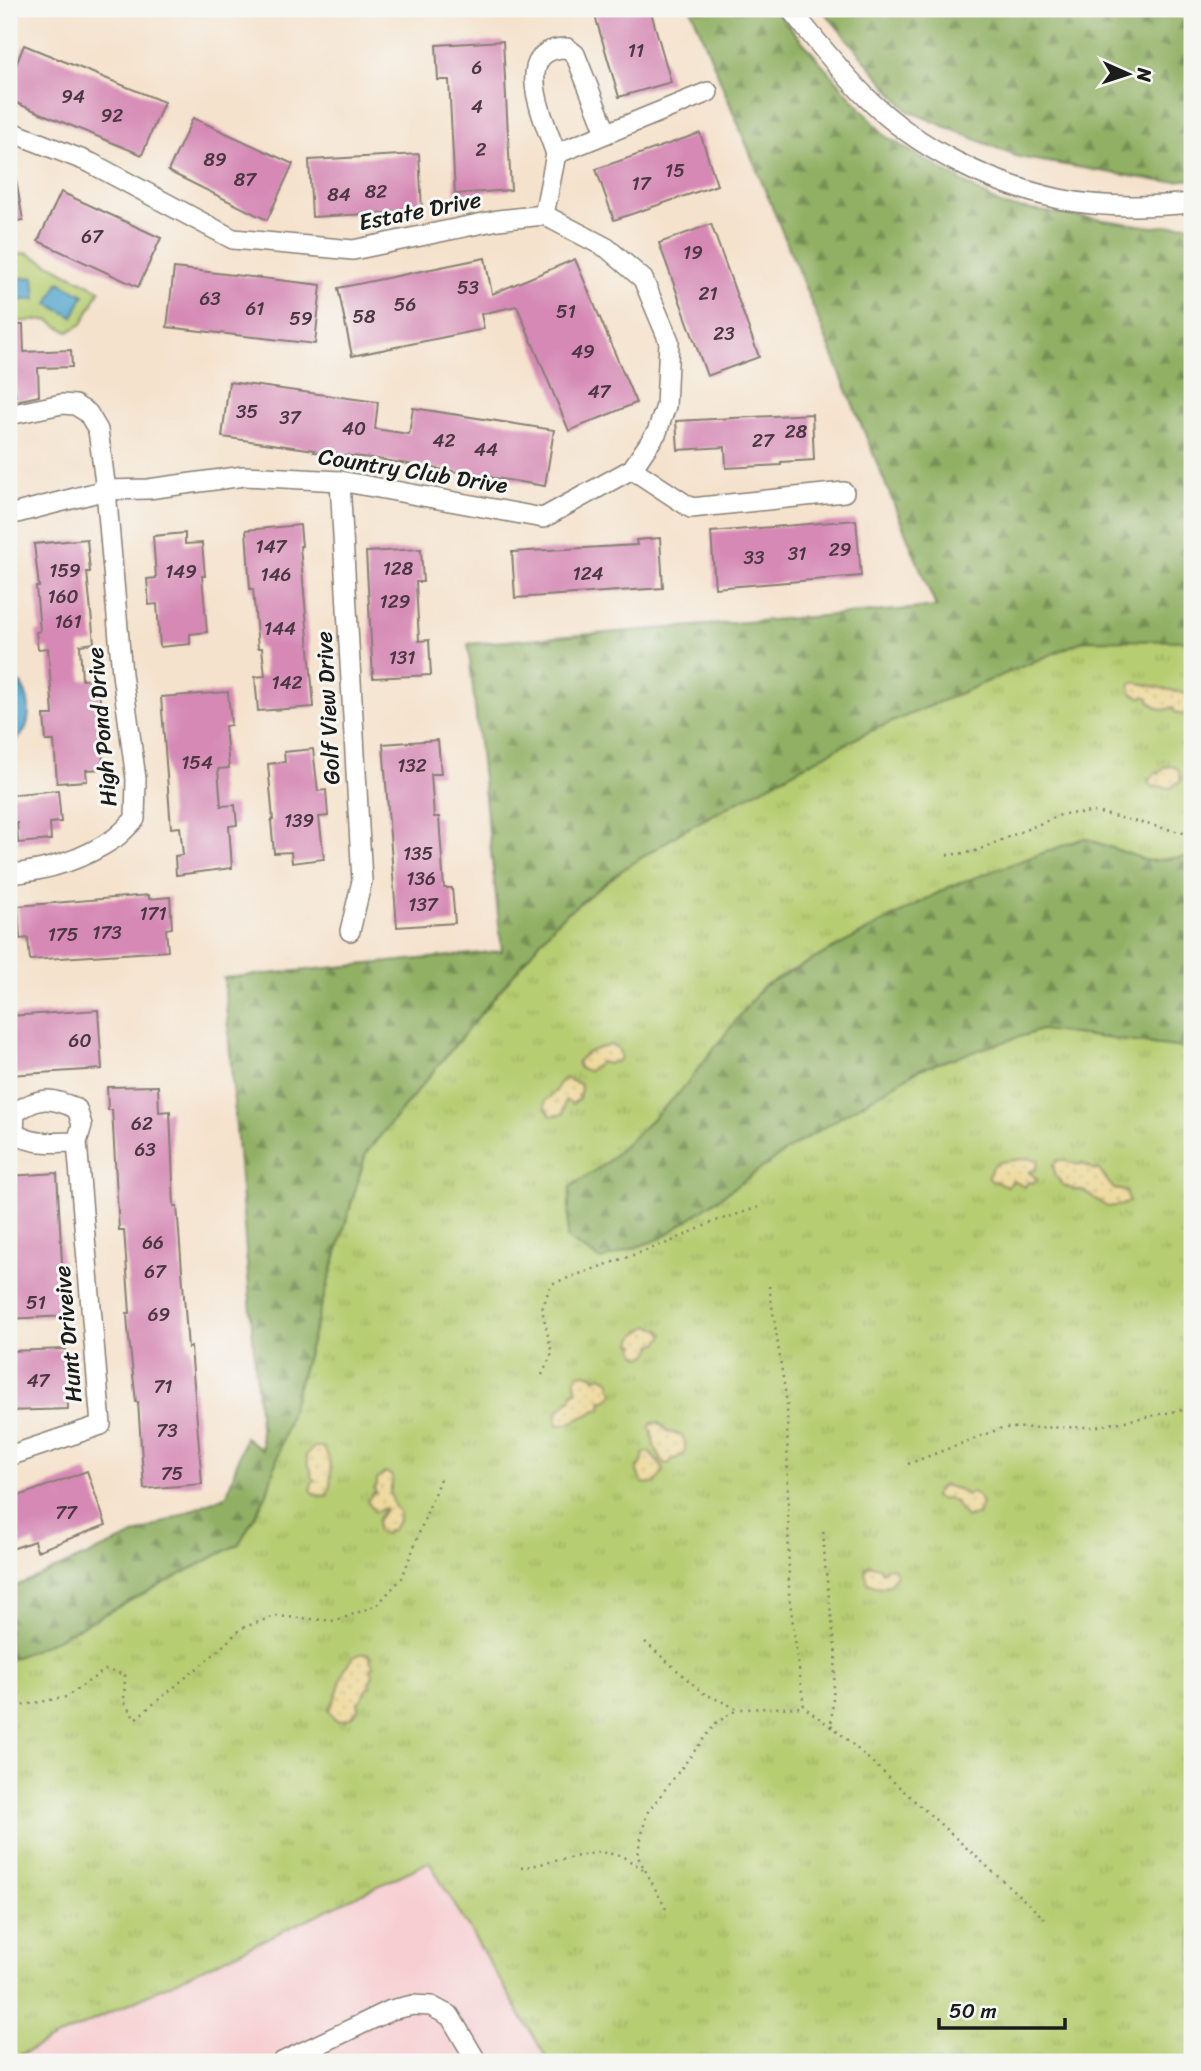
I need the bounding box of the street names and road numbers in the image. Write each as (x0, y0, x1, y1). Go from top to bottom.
street label: Estate Drive (355, 179, 485, 243)
street label: Country Club Drive (315, 436, 511, 506)
street label: Golf View Drive (304, 630, 352, 786)
street label: High Pond Drive (75, 645, 129, 809)
street label: Hunt Driveive (42, 1264, 94, 1404)

